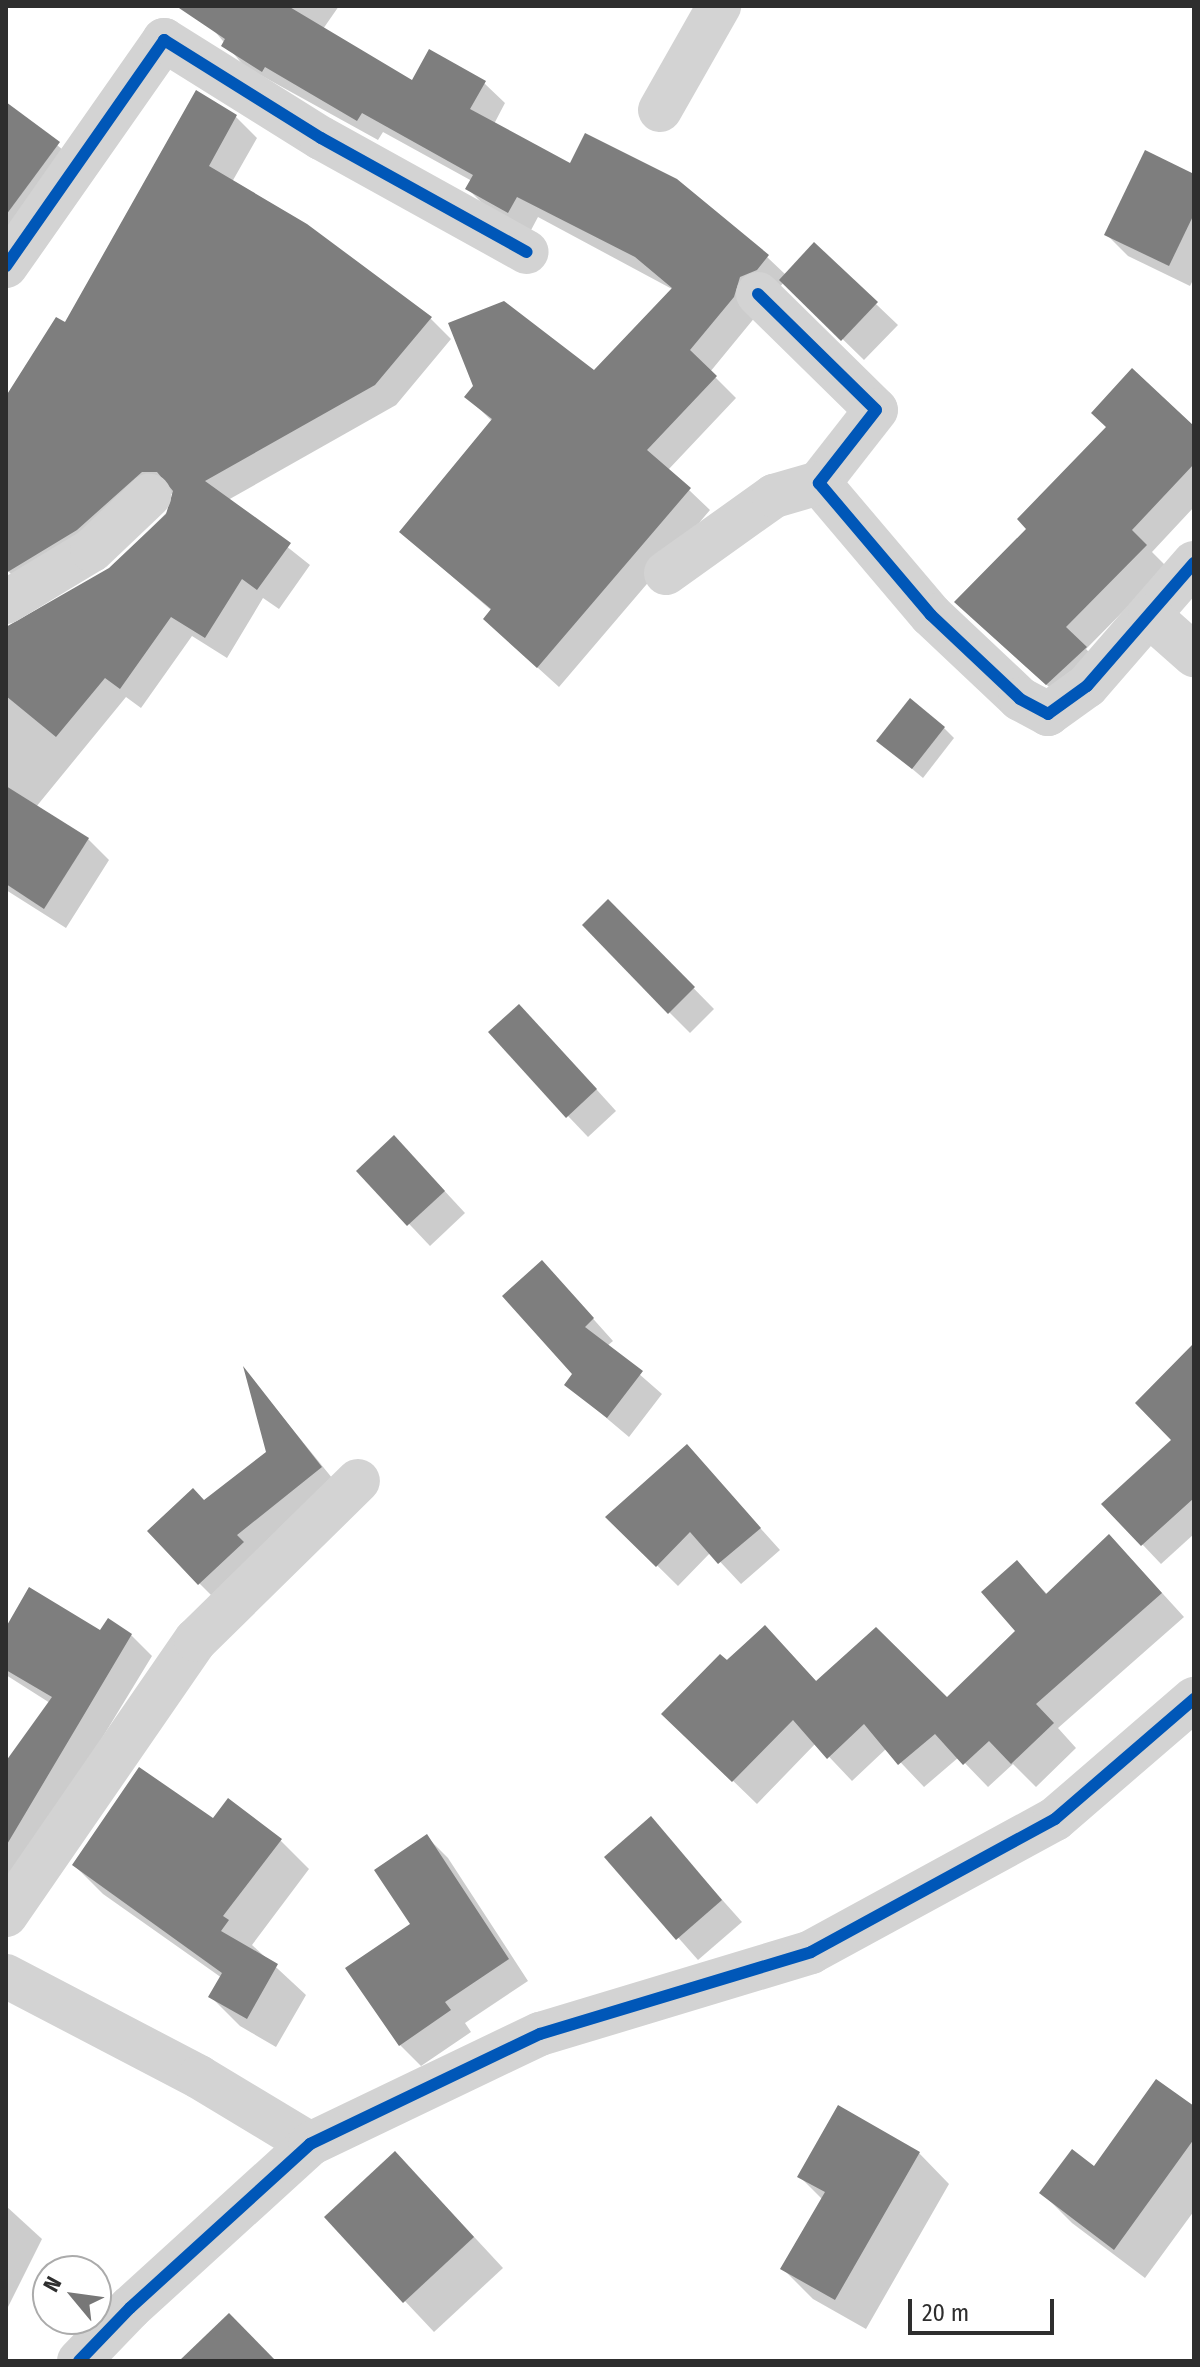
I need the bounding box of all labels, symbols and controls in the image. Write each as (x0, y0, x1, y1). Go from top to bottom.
north arrow (32, 2255, 112, 2335)
text: N (37, 2272, 67, 2296)
scale bar (912, 2283, 1058, 2333)
text: 20 m (922, 2299, 969, 2327)

